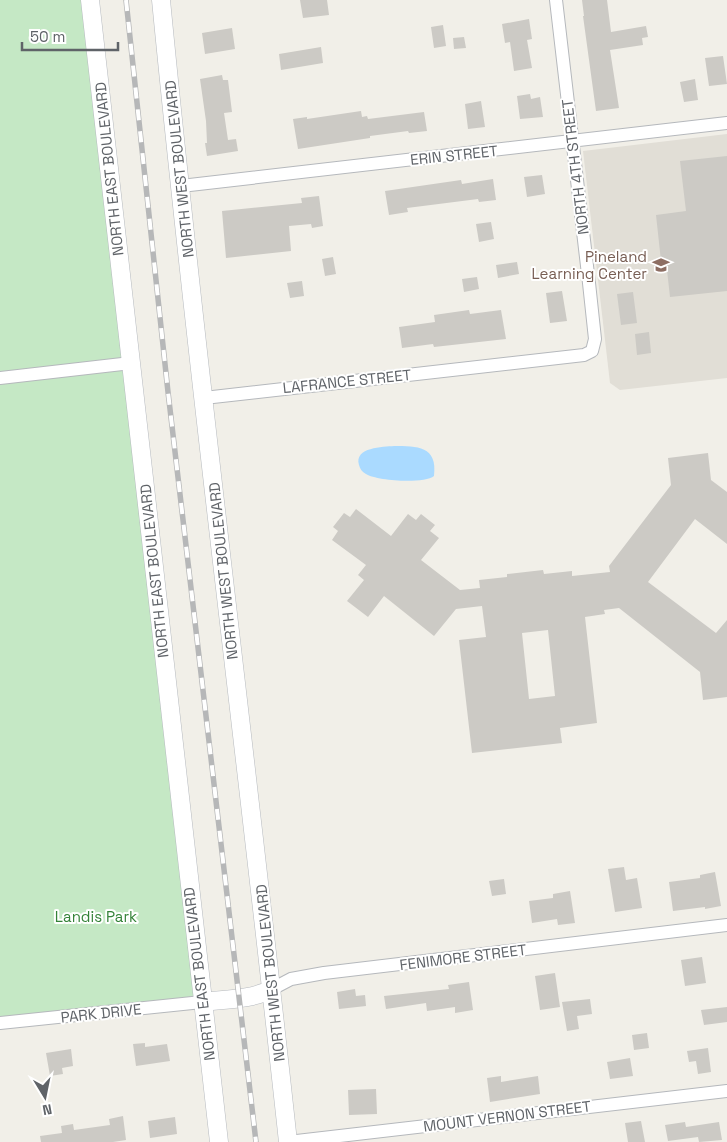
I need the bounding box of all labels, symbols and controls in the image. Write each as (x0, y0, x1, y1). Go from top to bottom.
scale bar (22, 20, 119, 52)
text: 50 m (30, 27, 65, 46)
street label: NORTH WEST BOULEVARD (160, 79, 198, 259)
street label: NORTH EAST BOULEVARD (90, 81, 128, 257)
street label: NORTH 4TH STREET (557, 98, 593, 236)
street label: ERIN STREET (409, 141, 499, 169)
place label: Pineland Learning Center (531, 247, 647, 283)
school or university icon: Pineland Learning Center (651, 255, 671, 275)
street label: LAFRANCE STREET (282, 365, 412, 397)
street label: NORTH WEST BOULEVARD (204, 481, 242, 661)
street label: NORTH EAST BOULEVARD (135, 483, 173, 659)
street label: NORTH WEST BOULEVARD (251, 883, 289, 1063)
street label: NORTH EAST BOULEVARD (179, 886, 219, 1062)
park label: Landis Park (55, 907, 137, 926)
street label: FENIMORE STREET (398, 940, 528, 974)
street label: PARK DRIVE (60, 999, 142, 1027)
north arrow (20, 1072, 70, 1122)
street label: MOUNT VERNON STREET (422, 1096, 592, 1136)
text: N (41, 1100, 53, 1119)

